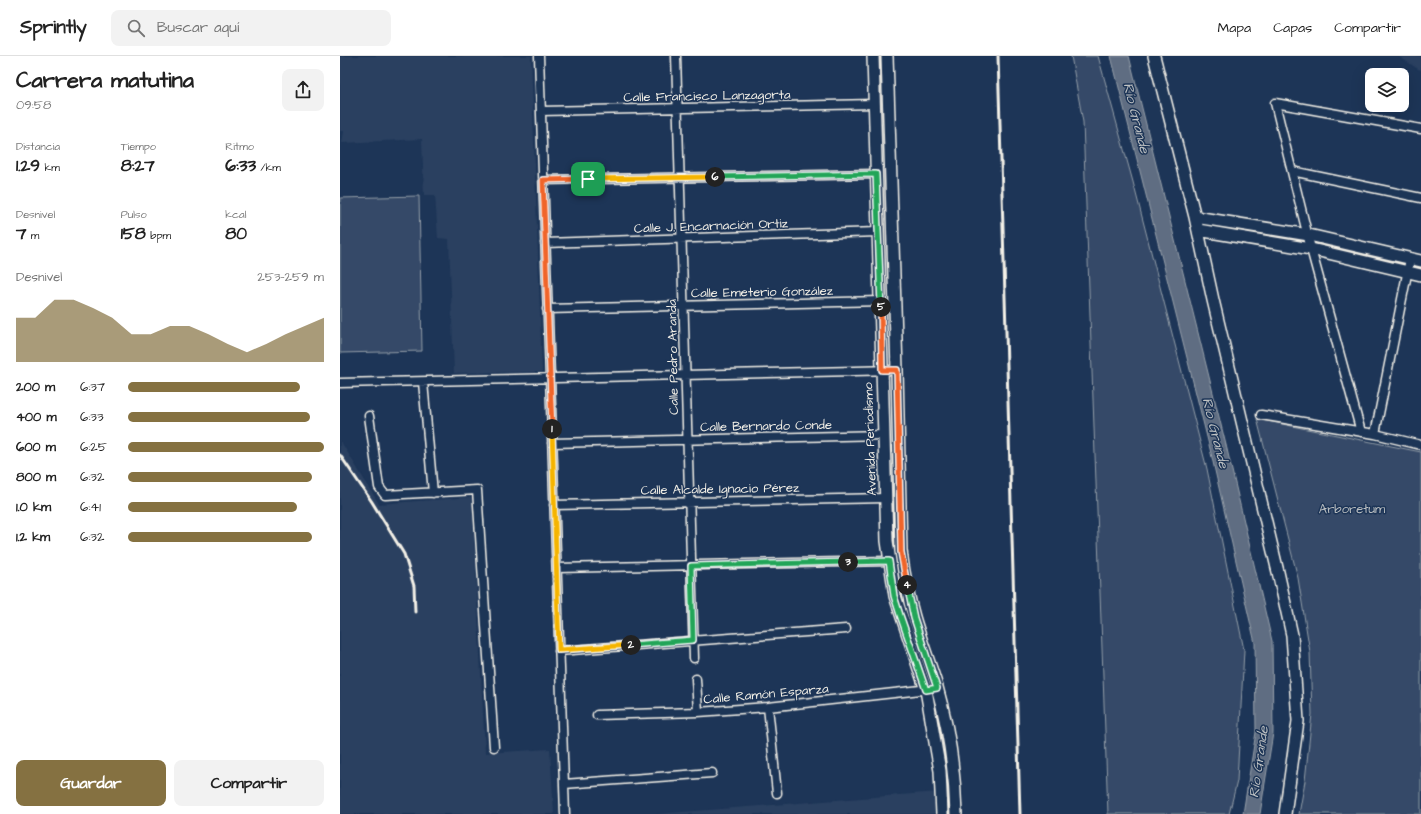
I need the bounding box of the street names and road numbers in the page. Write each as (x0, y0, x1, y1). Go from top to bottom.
street label: Calle Francisco Lanzagorta (623, 86, 791, 107)
street label: Calle J. Encarnación Ortiz (634, 214, 789, 238)
street label: Calle Emeterio González (691, 282, 834, 302)
street label: Calle Pedro Aranda (663, 299, 683, 415)
street label: Avenida Periodismo (859, 381, 881, 496)
street label: Calle Bernardo Conde (700, 416, 832, 436)
street label: Calle Alcalde Ignacio Pérez (640, 479, 800, 500)
street label: Calle Ramón Esparza (703, 680, 830, 708)

